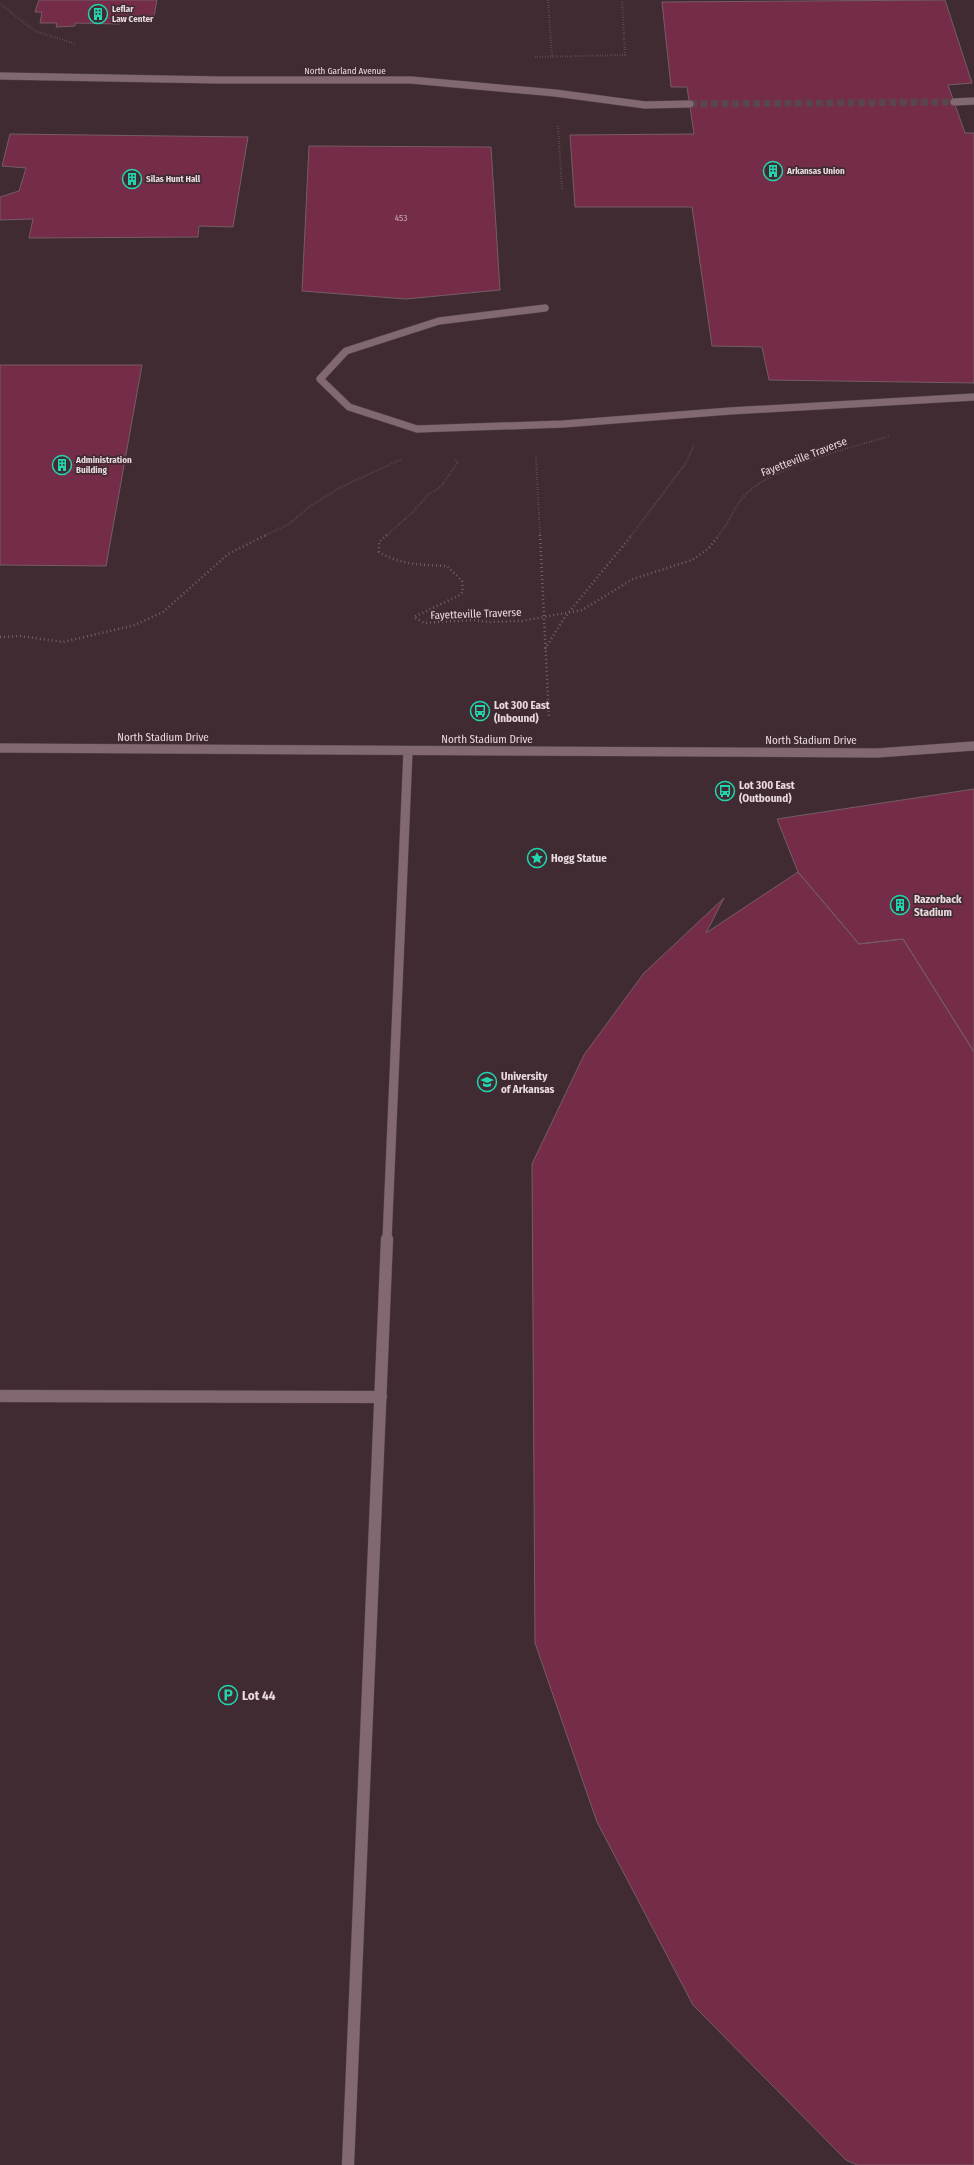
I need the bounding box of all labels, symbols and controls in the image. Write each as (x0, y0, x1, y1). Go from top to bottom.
building icon: Leflar Law Center (87, 3, 109, 25)
place label: Leflar Law Center (112, 4, 154, 24)
street label: North Garland Avenue (304, 66, 386, 76)
building icon: Arkansas Union (762, 160, 784, 182)
place label: Arkansas Union (786, 166, 845, 176)
building icon: Silas Hunt Hall (121, 168, 143, 190)
place label: Silas Hunt Hall (146, 174, 201, 184)
house number: 453 (395, 213, 407, 223)
street label: Fayetteville Traverse (759, 435, 849, 479)
building icon: Administration Building (51, 454, 73, 476)
place label: Administration Building (75, 455, 132, 475)
street label: Fayetteville Traverse (430, 606, 522, 622)
place label: Lot 300 East (Inbound) (494, 699, 550, 725)
bus stop icon: Lot 300 East (Inbound) (469, 700, 491, 722)
street label: North Stadium Drive (117, 731, 209, 744)
street label: North Stadium Drive (441, 733, 533, 746)
street label: North Stadium Drive (765, 734, 857, 747)
place label: Lot 300 East (Outbound) (739, 779, 795, 805)
bus stop icon: Lot 300 East (Outbound) (714, 780, 736, 802)
place icon: Hogg Statue (526, 847, 548, 869)
place label: Hogg Statue (551, 852, 607, 865)
place label: Razorback Stadium (914, 893, 962, 919)
building icon: Razorback Stadium (889, 894, 911, 916)
place label: University of Arkansas (501, 1070, 555, 1096)
school or university icon: University of Arkansas (476, 1071, 498, 1093)
parking icon: Lot 44 (217, 1684, 239, 1706)
place label: Lot 44 (242, 1688, 276, 1703)

